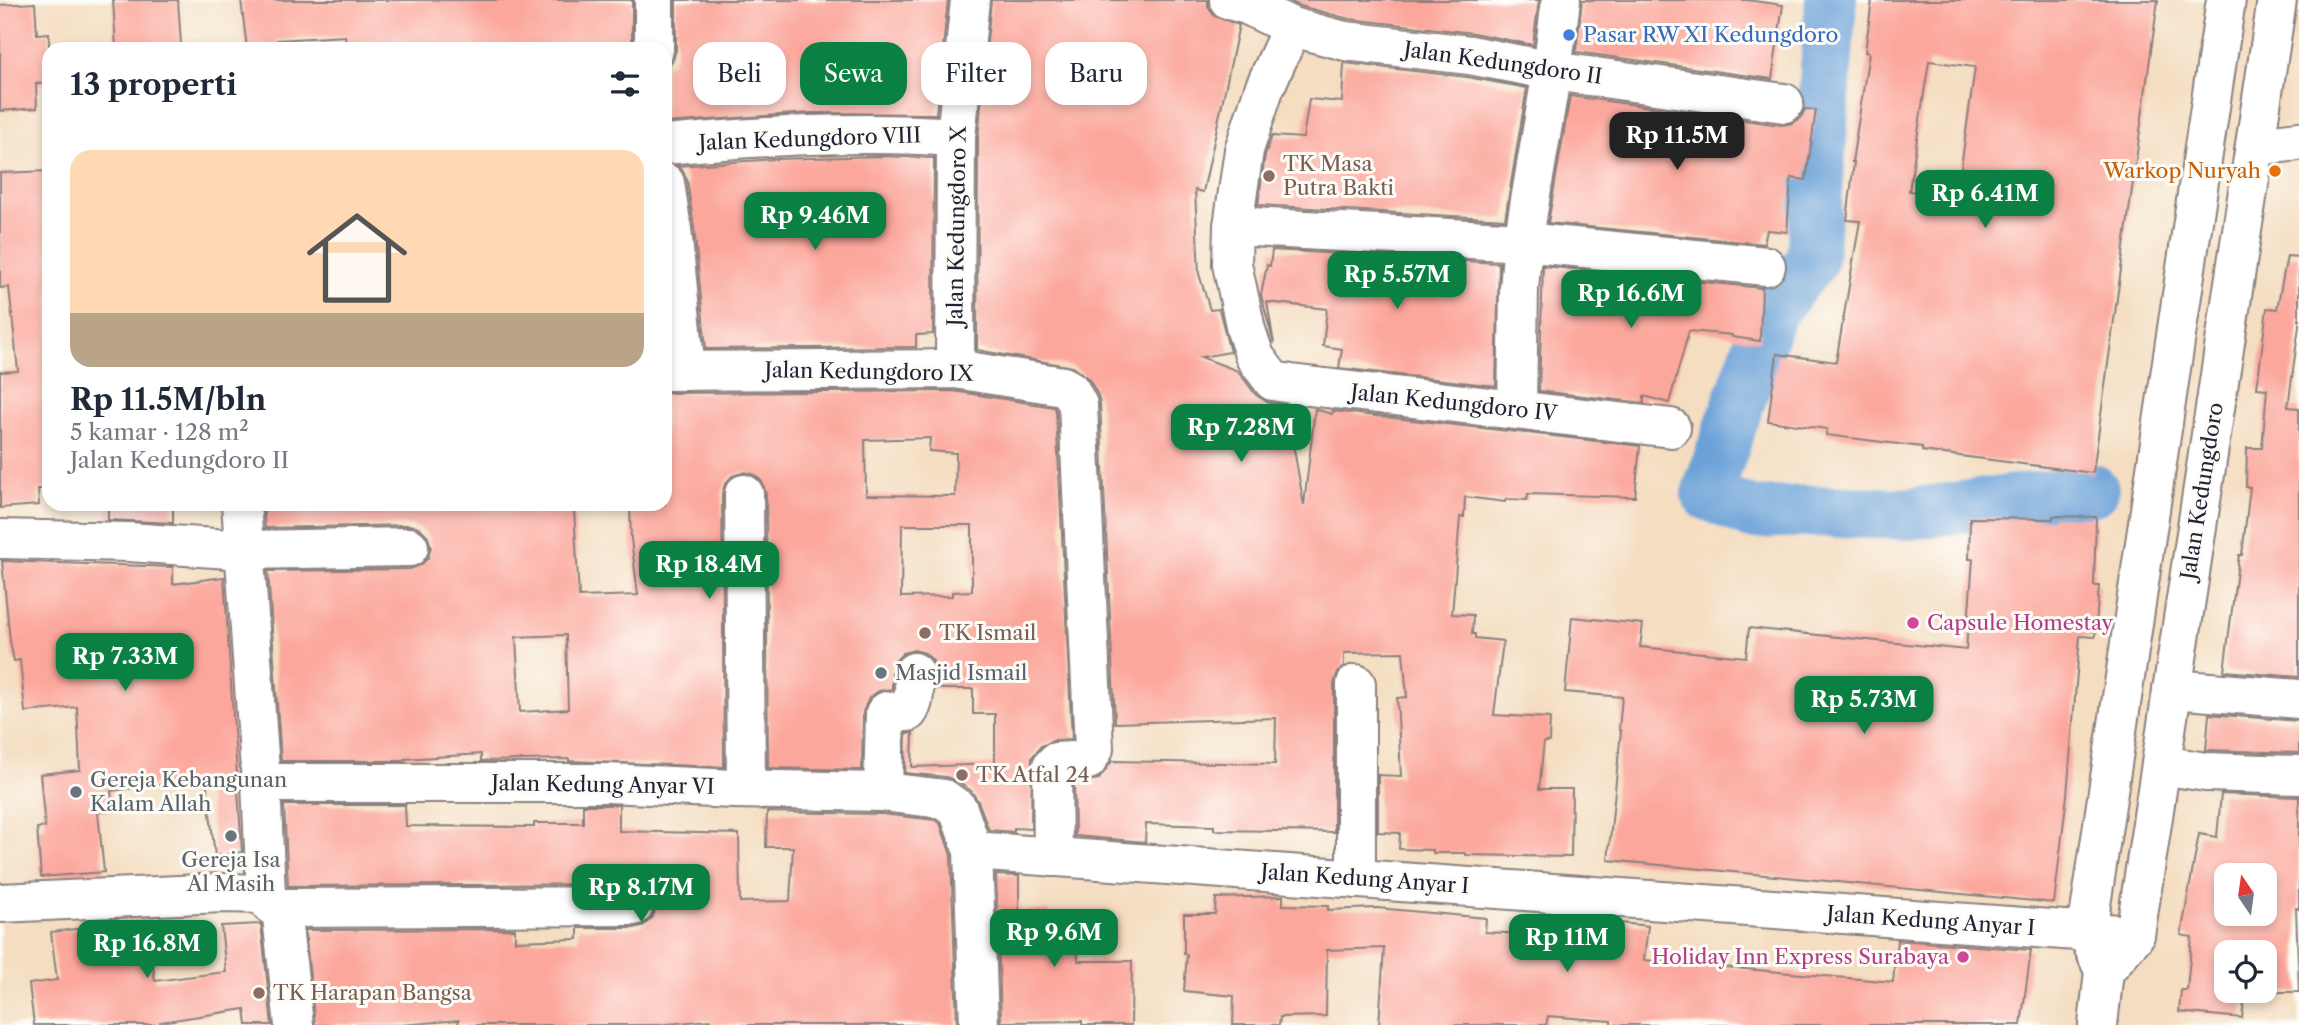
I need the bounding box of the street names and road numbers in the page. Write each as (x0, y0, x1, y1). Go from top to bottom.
street label: Jalan Kedungdoro II (1399, 36, 1604, 89)
street label: Jalan Kedungdoro VIII (695, 122, 922, 155)
street label: Jalan Kedungdoro X (942, 125, 971, 329)
street label: Jalan Kedungdoro IX (761, 357, 974, 386)
street label: Jalan Kedungdoro IV (1347, 379, 1559, 426)
street label: Jalan Kedungdoro (2175, 401, 2228, 584)
street label: Jalan Kedung Anyar VI (488, 770, 715, 799)
street label: Jalan Kedung Anyar I (1257, 859, 1470, 898)
street label: Jalan Kedung Anyar I (1823, 901, 2036, 940)

